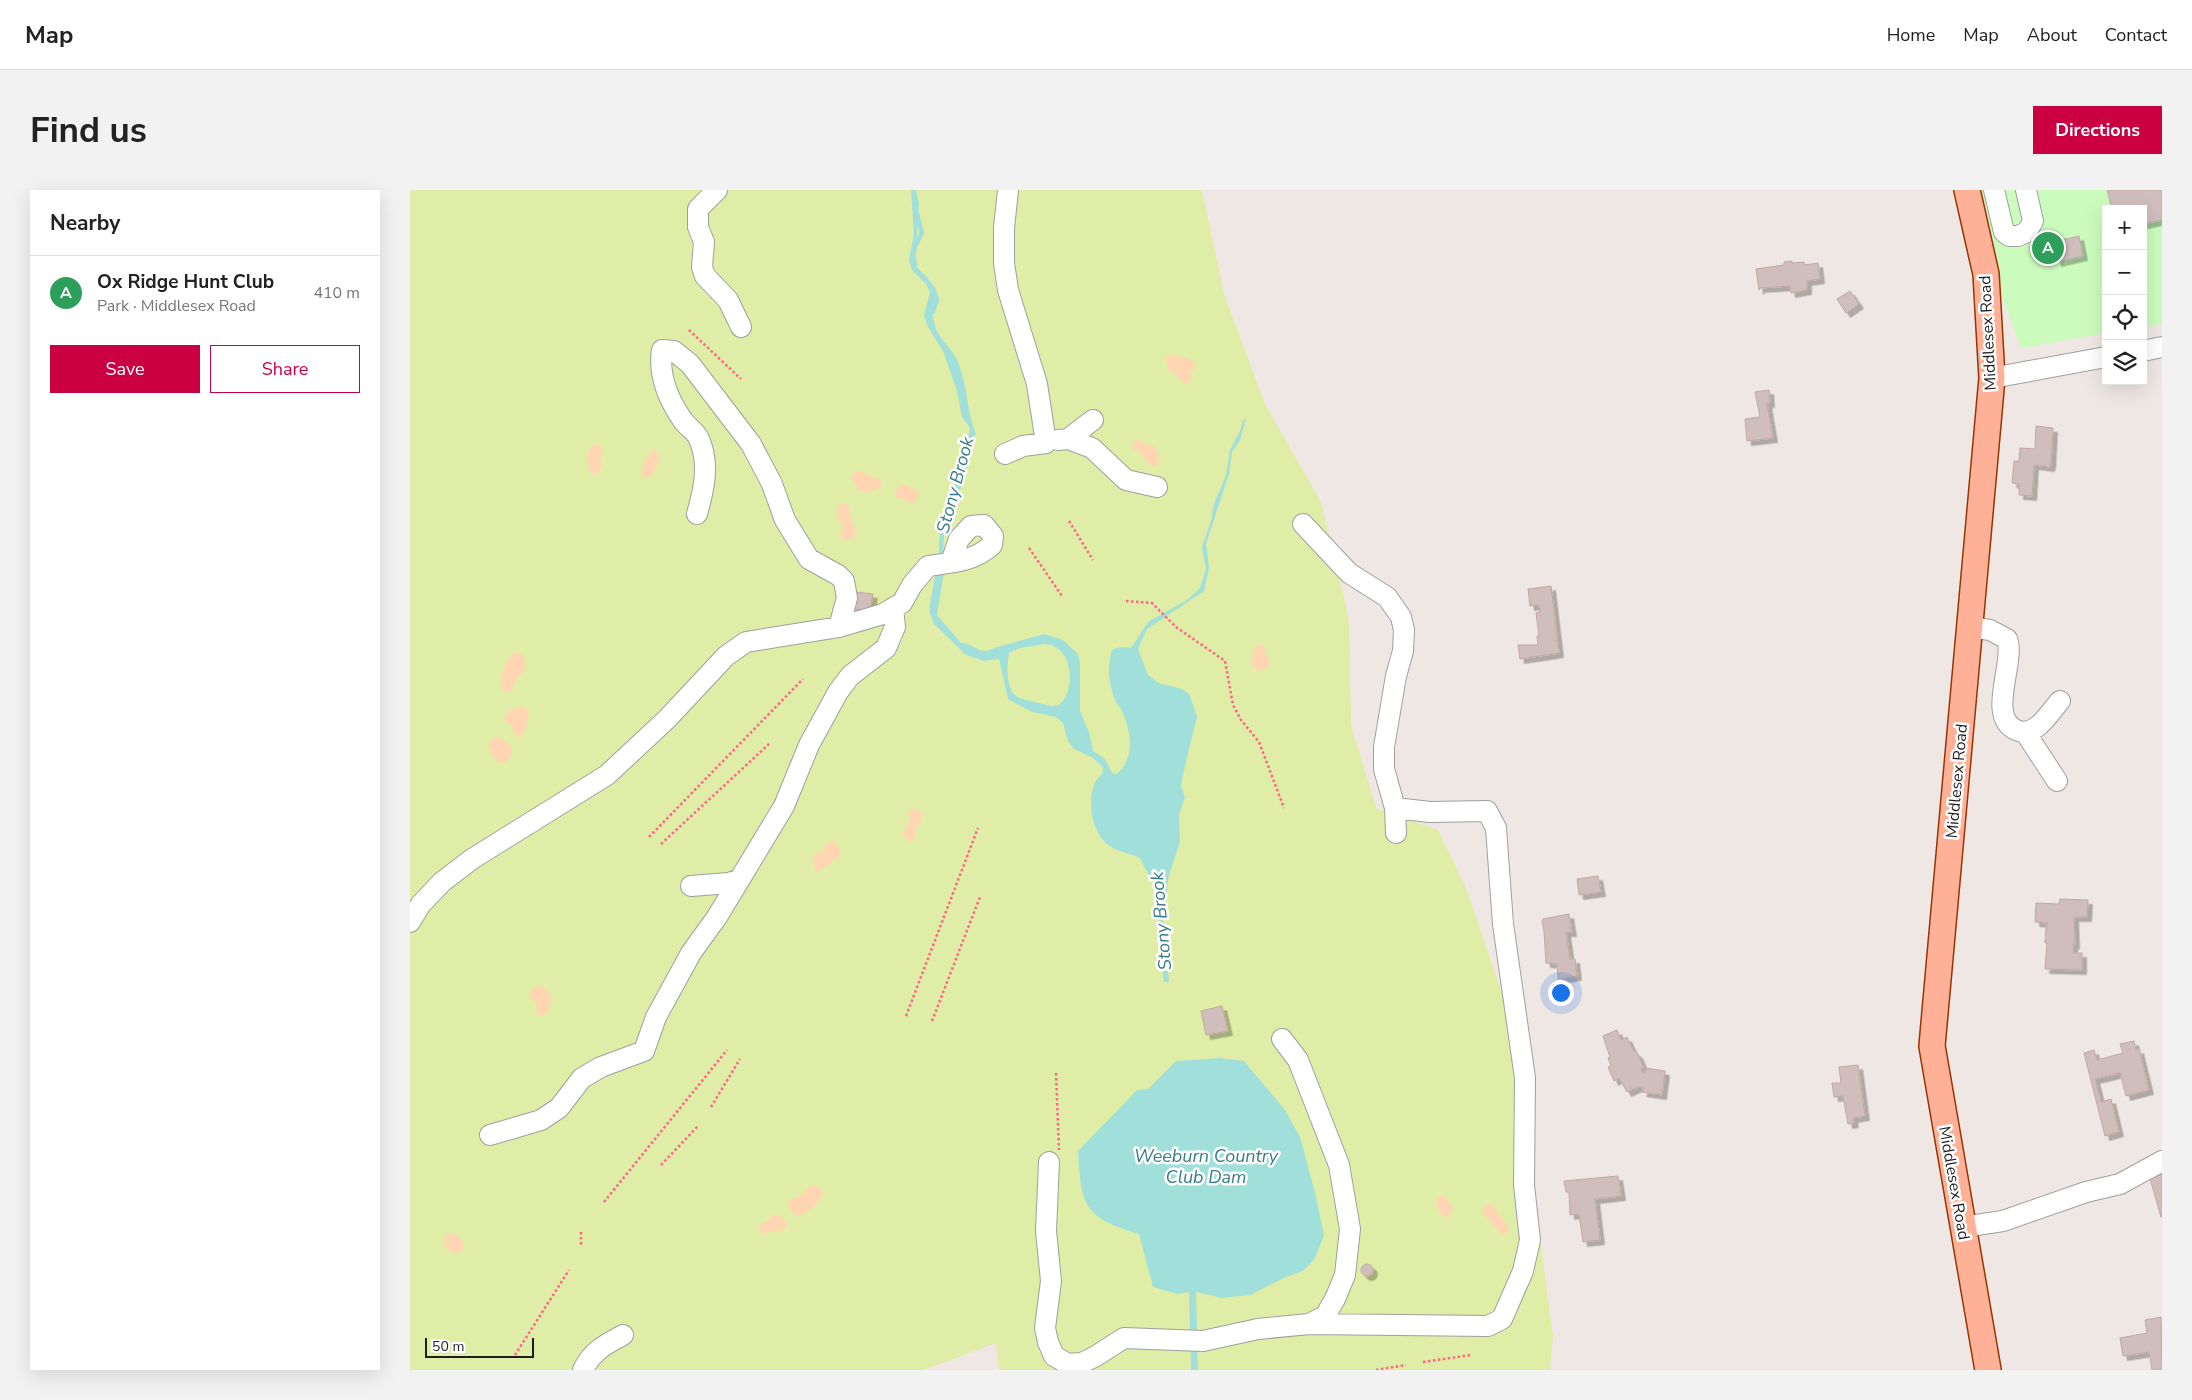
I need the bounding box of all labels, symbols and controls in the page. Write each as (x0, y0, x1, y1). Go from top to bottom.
text: Map (25, 19, 73, 51)
text: Home (1887, 23, 1935, 47)
text: Map (1963, 23, 1999, 47)
text: About (2027, 23, 2077, 47)
text: Contact (2105, 23, 2167, 47)
button: Directions (2033, 106, 2162, 154)
text: Find us (30, 107, 147, 154)
map controls (2102, 205, 2147, 385)
button: + (2102, 205, 2147, 250)
text: Nearby (50, 209, 120, 237)
pin: A (2032, 229, 2064, 267)
button: − (2102, 250, 2147, 295)
text: Ox Ridge Hunt Club (97, 269, 274, 295)
street label: Middlesex Road (1974, 275, 2002, 391)
text: A (60, 282, 72, 304)
text: 410 m (313, 282, 360, 304)
text: Park · Middlesex Road (97, 295, 256, 317)
button: locate (2102, 295, 2147, 340)
button: layers (2102, 340, 2147, 385)
button: Save (50, 345, 200, 393)
button: Share (210, 345, 360, 393)
water label: Stony Brook (931, 433, 980, 536)
street label: Middlesex Road (1941, 723, 1973, 839)
water label: Stony Brook (1145, 870, 1177, 971)
your location (1548, 980, 1574, 1006)
street label: Middlesex Road (1933, 1125, 1975, 1242)
water label: Weeburn Country Club Dam (1134, 1144, 1279, 1189)
scale bar (425, 1335, 534, 1358)
text: 50 m (432, 1337, 464, 1356)

